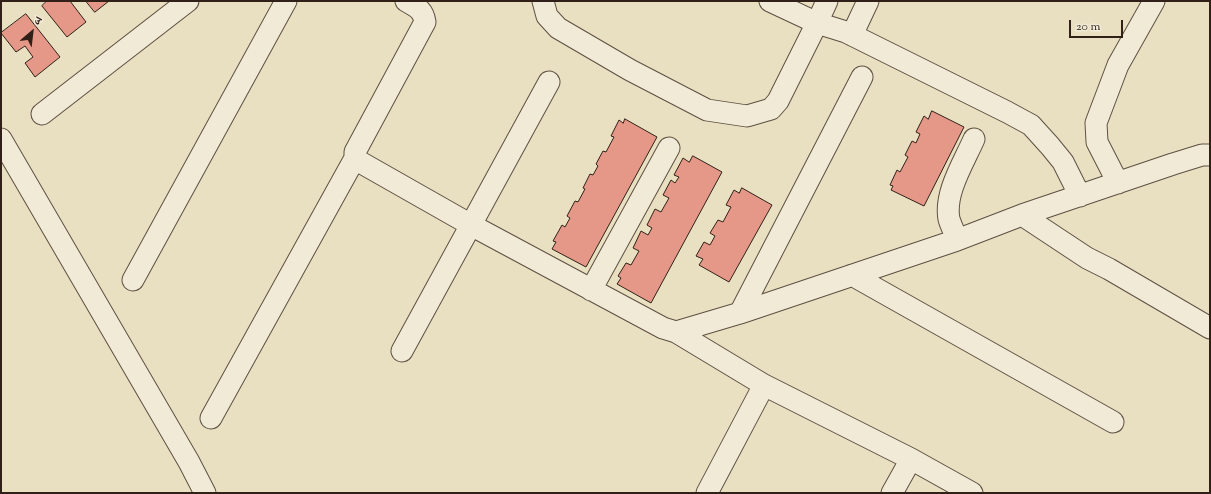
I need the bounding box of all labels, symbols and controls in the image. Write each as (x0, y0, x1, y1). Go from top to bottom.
north arrow (12, 12, 52, 52)
scale bar (1071, 12, 1125, 38)
text: उ (31, 13, 44, 30)
text: 20 m (1076, 18, 1100, 36)

